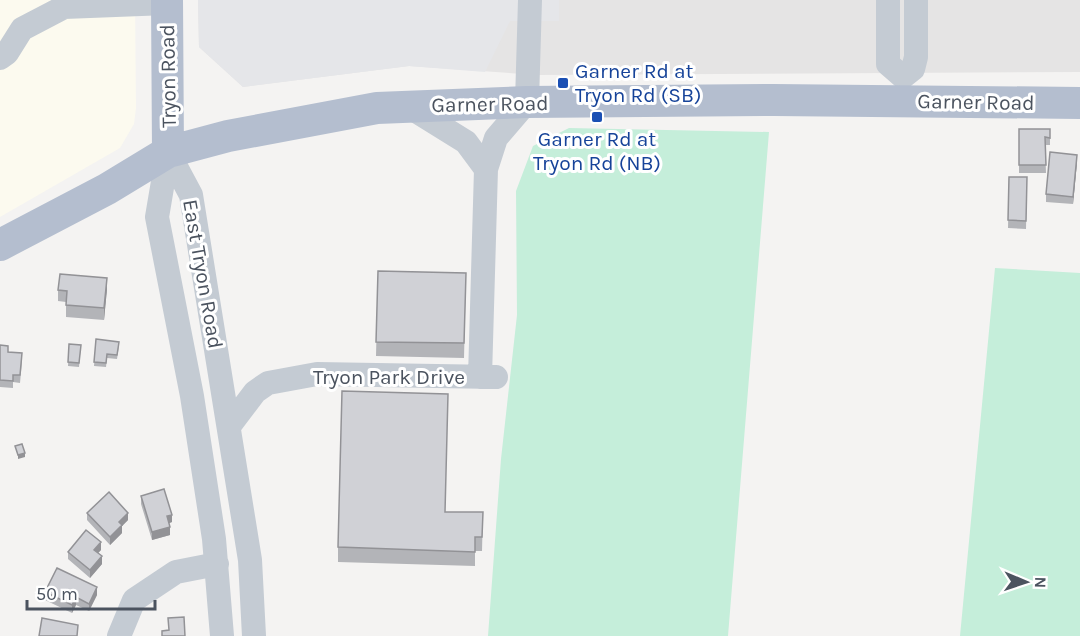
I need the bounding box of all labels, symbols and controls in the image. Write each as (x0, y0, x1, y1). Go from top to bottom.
street label: Tryon Road (155, 24, 181, 128)
place label: Garner Rd at Tryon Rd (SB) (575, 59, 701, 107)
marker: Garner Rd at Tryon Rd (SB) (556, 76, 570, 90)
street label: Garner Road (917, 89, 1035, 115)
street label: Garner Road (431, 91, 549, 117)
marker: Garner Rd at Tryon Rd (NB) (590, 110, 604, 124)
place label: Garner Rd at Tryon Rd (NB) (533, 127, 661, 175)
street label: East Tryon Road (178, 198, 228, 350)
street label: Tryon Park Drive (313, 365, 465, 389)
north arrow (996, 552, 1056, 612)
scale bar (27, 573, 154, 611)
text: N (1031, 576, 1050, 589)
text: 50 m (36, 583, 78, 605)

